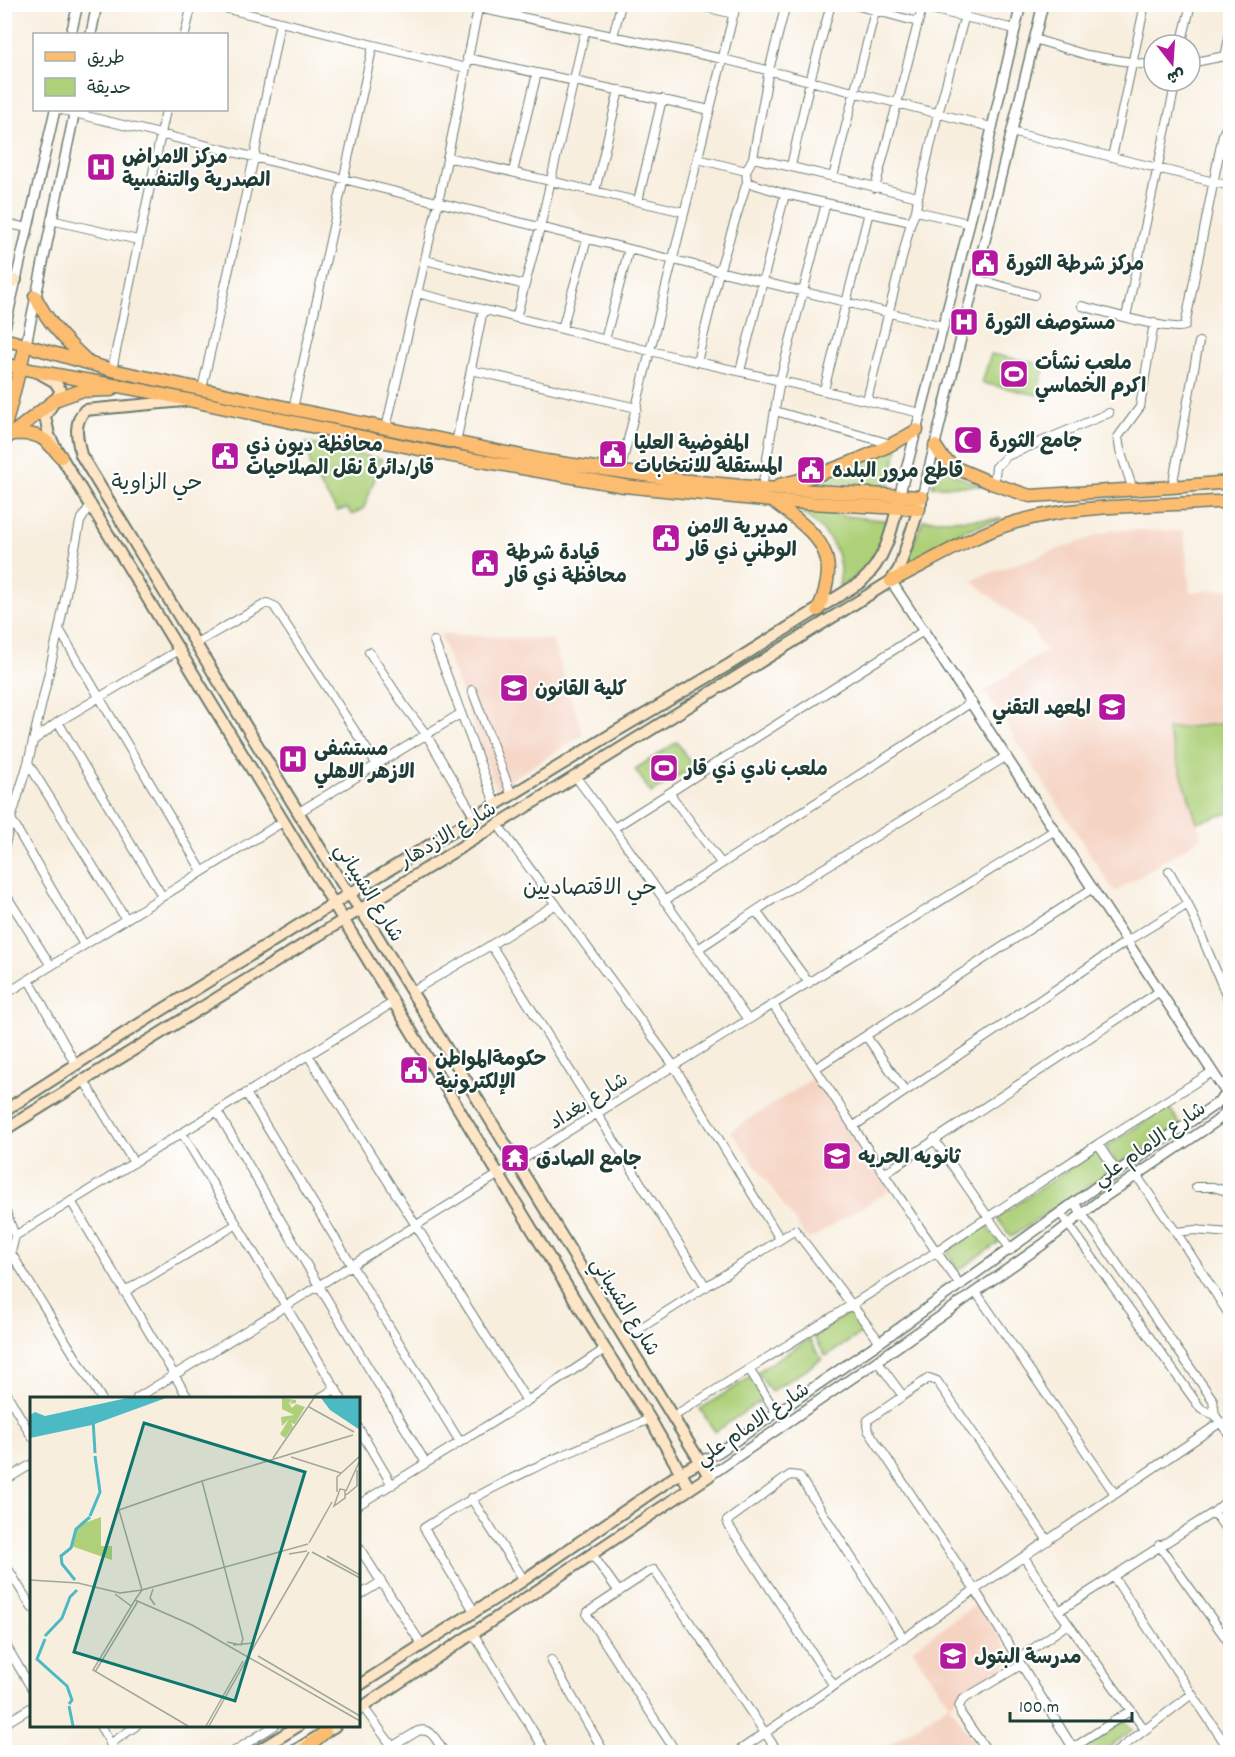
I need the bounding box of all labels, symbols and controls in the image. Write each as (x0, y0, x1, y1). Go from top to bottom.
legend (33, 33, 228, 111)
north arrow (1142, 33, 1202, 93)
text: طريق (87, 47, 125, 72)
text: ش (1164, 61, 1187, 89)
text: حديقة (87, 77, 131, 102)
place label: مركز الامراض الصدرية والتنفسية (122, 145, 270, 196)
hospital icon: مركز الامراض الصدرية والتنفسية (85, 151, 117, 183)
public building icon: مركز شرطة الثورة (969, 247, 1001, 279)
place label: مركز شرطة الثورة (1006, 252, 1144, 280)
hospital icon: مستوصف الثورة (948, 306, 980, 338)
place label: مستوصف الثورة (985, 311, 1116, 339)
place label: ملعب نشأت اكرم الخماسي (1035, 350, 1146, 403)
sports icon: ملعب نشأت اكرم الخماسي (998, 358, 1030, 390)
mosque icon: جامع الثورة (952, 424, 984, 456)
place label: جامع الثورة (989, 429, 1082, 457)
place label: المفوضية العليا المستقلة للانتخابات (634, 431, 783, 482)
place label: محافظة ديون ذي قار/دائرة نقل الصلاحيات (246, 433, 434, 484)
public building icon: المفوضية العليا المستقلة للانتخابات (597, 438, 629, 470)
public building icon: محافظة ديون ذي قار/دائرة نقل الصلاحيات (209, 440, 241, 472)
public building icon: قاطع مرور البلده (795, 454, 827, 486)
place label: قاطع مرور البلده (832, 459, 963, 487)
district label: حي الزاوية (111, 469, 203, 501)
place label: مديرية الامن الوطني ذي قار (685, 515, 797, 567)
public building icon: مديرية الامن الوطني ذي قار (650, 522, 682, 554)
place label: قيادة شرطة محافظة ذي قار (504, 541, 627, 592)
public building icon: قيادة شرطة محافظة ذي قار (469, 547, 501, 579)
school or university icon: كلية القانون (498, 672, 530, 704)
place label: كلية القانون (535, 677, 627, 705)
school or university icon: المعهد التقني (1096, 691, 1128, 723)
place label: المعهد التقني (992, 696, 1091, 725)
place label: مستشفى الازهر الاهلي (314, 737, 415, 789)
hospital icon: مستشفى الازهر الاهلي (277, 743, 309, 775)
sports icon: ملعب نادي ذي قار (648, 752, 680, 784)
place label: ملعب نادي ذي قار (683, 757, 828, 785)
street label: شارع الازدهار (394, 796, 503, 877)
street label: شارع الشيباني (325, 839, 409, 949)
district label: حي الاقتصاديين (523, 874, 657, 906)
place label: حكومةالمواطن الإلكترونية (435, 1047, 546, 1098)
public building icon: حكومةالمواطن الإلكترونية (398, 1054, 430, 1086)
street label: شارع بغداد (544, 1067, 635, 1138)
street label: شارع الامام علي (1089, 1096, 1213, 1196)
school or university icon: ثانويه الحريه (821, 1140, 853, 1172)
temple icon: جامع الصادق (499, 1142, 531, 1174)
place label: ثانويه الحريه (858, 1145, 961, 1173)
place label: جامع الصادق (536, 1147, 642, 1175)
street label: شارع الشيباني (581, 1253, 665, 1363)
street label: شارع الامام علي (691, 1377, 817, 1475)
inset map (30, 1397, 360, 1727)
school or university icon: مدرسة البتول (937, 1640, 969, 1672)
place label: مدرسة البتول (974, 1645, 1082, 1673)
scale bar (1010, 1685, 1132, 1723)
text: 100 m (1019, 1696, 1059, 1721)

